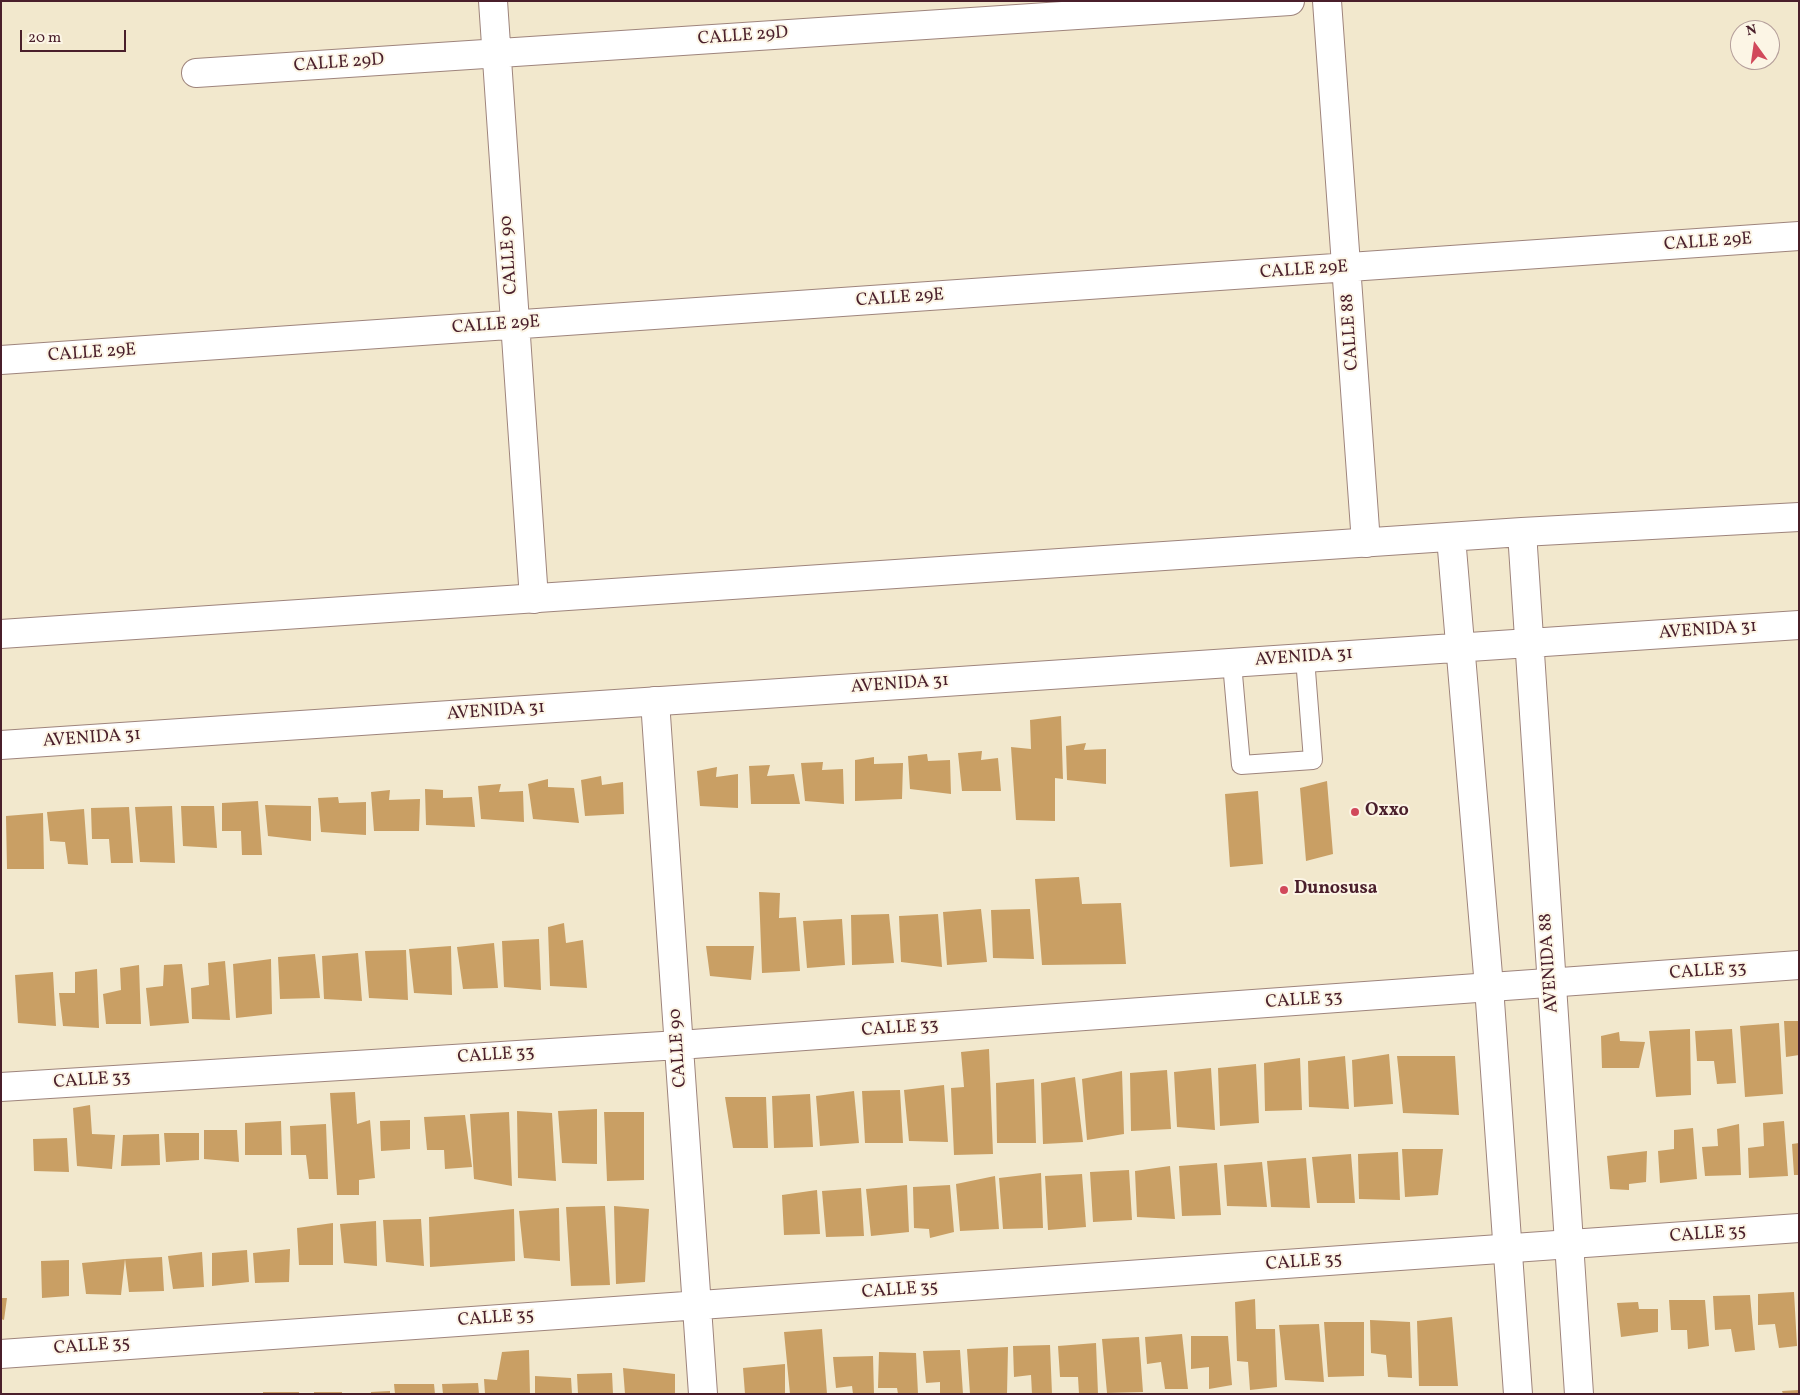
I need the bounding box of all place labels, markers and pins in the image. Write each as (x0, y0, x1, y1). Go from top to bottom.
place label: Oxxo (1365, 801, 1409, 823)
marker: Oxxo (1349, 806, 1361, 818)
place label: Dunosusa (1294, 879, 1378, 901)
marker: Dunosusa (1278, 884, 1290, 896)

